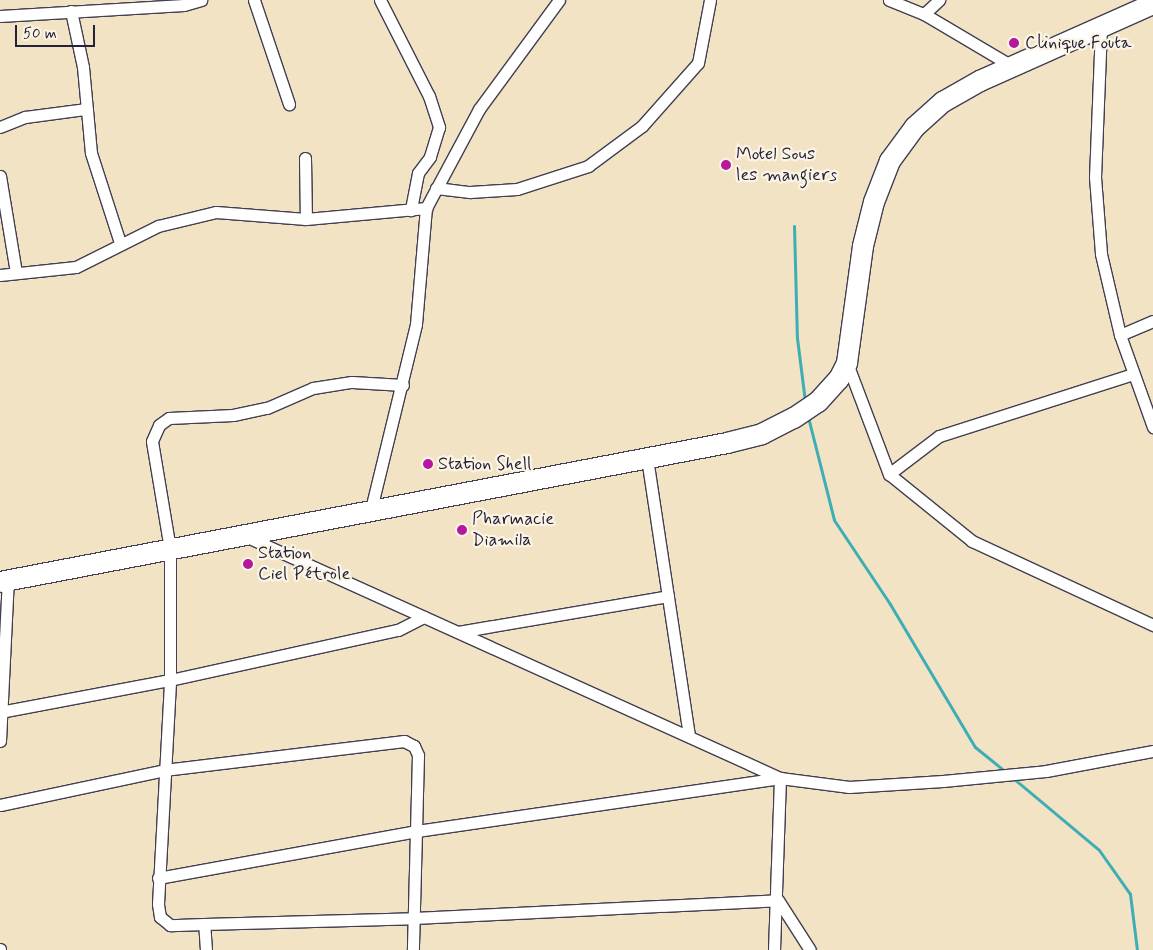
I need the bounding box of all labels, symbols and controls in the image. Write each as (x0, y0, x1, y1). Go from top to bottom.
scale bar (18, 15, 98, 47)
text: 50 m (23, 24, 57, 44)
place label: Clinique Fouta (1025, 32, 1131, 54)
marker: Clinique Fouta (1007, 36, 1021, 50)
place label: Motel Sous les mangiers (736, 144, 833, 186)
marker: Motel Sous les mangiers (720, 159, 732, 171)
place label: Station Shell (438, 453, 532, 475)
marker: Station Shell (422, 458, 434, 470)
place label: Pharmacie Diamila (472, 509, 554, 552)
marker: Pharmacie Diamila (456, 524, 468, 536)
place label: Station Ciel Pétrole (258, 543, 349, 586)
marker: Station Ciel Pétrole (242, 558, 254, 570)

